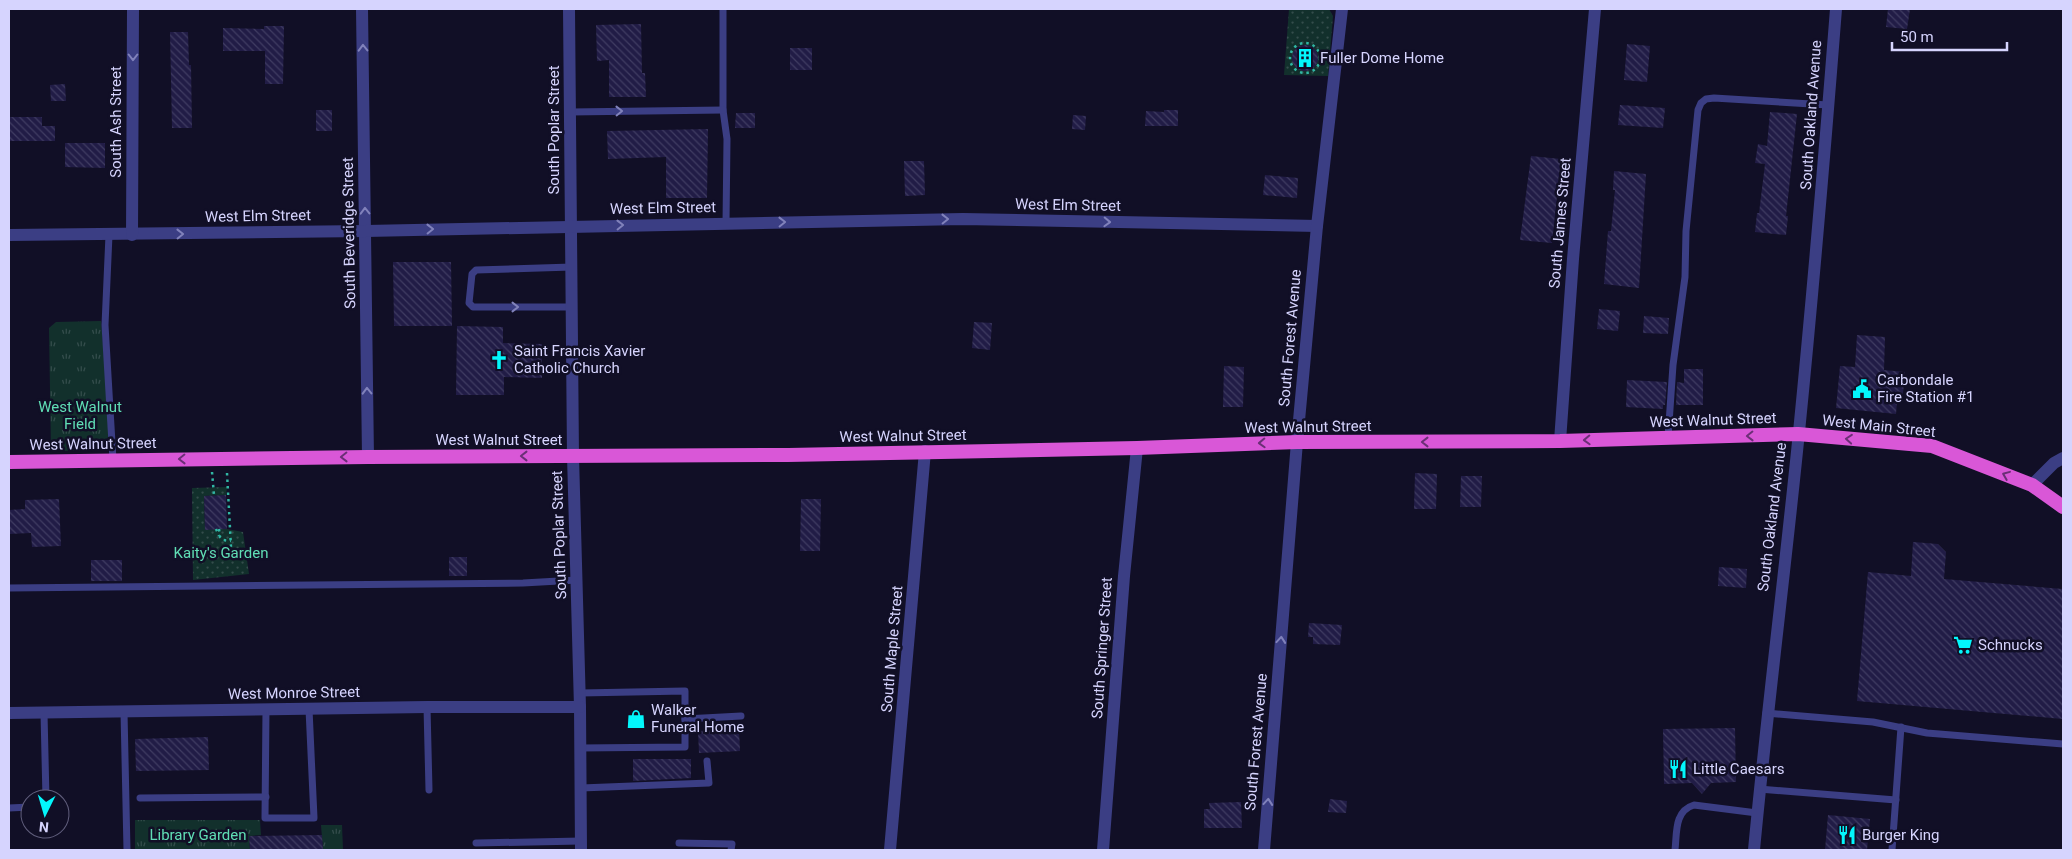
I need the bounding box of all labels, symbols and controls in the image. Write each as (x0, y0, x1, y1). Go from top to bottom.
scale bar (1892, 20, 2007, 52)
text: 50 m (1900, 28, 1934, 46)
street label: South Oakland Avenue (1797, 40, 1825, 190)
one-way arrow (358, 44, 368, 52)
building icon: Fuller Dome Home (1294, 47, 1316, 69)
place label: Fuller Dome Home (1320, 49, 1444, 67)
one-way arrow (128, 54, 138, 62)
street label: South Poplar Street (545, 65, 563, 195)
street label: South Ash Street (107, 66, 125, 178)
one-way arrow (616, 106, 623, 116)
street label: South Beveridge Street (339, 157, 359, 309)
street label: South James Street (1545, 157, 1575, 289)
street label: West Elm Street (1015, 195, 1121, 215)
street label: West Elm Street (610, 198, 716, 218)
street label: West Elm Street (205, 206, 311, 226)
one-way arrow (360, 206, 370, 214)
one-way arrow (942, 214, 949, 224)
one-way arrow (779, 217, 787, 227)
one-way arrow (1104, 217, 1111, 227)
one-way arrow (616, 220, 624, 230)
one-way arrow (427, 224, 435, 235)
one-way arrow (177, 229, 185, 239)
street label: South Forest Avenue (1275, 269, 1305, 407)
one-way arrow (512, 302, 520, 312)
place label: Saint Francis Xavier Catholic Church (514, 342, 645, 377)
church icon: Saint Francis Xavier Catholic Church (488, 349, 510, 371)
place label: Carbondale Fire Station #1 (1877, 371, 1974, 406)
public building icon: Carbondale Fire Station #1 (1851, 378, 1873, 400)
one-way arrow (362, 386, 372, 394)
park label: West Walnut Field (38, 398, 122, 433)
street label: West Walnut Street (1649, 409, 1777, 431)
street label: West Main Street (1821, 411, 1937, 441)
street label: West Walnut Street (1244, 417, 1372, 437)
street label: West Walnut Street (839, 426, 967, 446)
one-way arrow (1745, 430, 1753, 441)
street label: West Walnut Street (435, 431, 563, 449)
street label: West Walnut Street (29, 434, 157, 454)
one-way arrow (1845, 434, 1853, 445)
one-way arrow (1583, 435, 1590, 445)
one-way arrow (1420, 437, 1428, 447)
one-way arrow (1258, 438, 1266, 448)
street label: South Oakland Avenue (1754, 441, 1790, 593)
one-way arrow (520, 451, 528, 461)
one-way arrow (340, 452, 348, 462)
one-way arrow (178, 454, 186, 464)
street label: South Poplar Street (548, 470, 570, 600)
one-way arrow (2002, 471, 2011, 481)
park label: Kaity's Garden (174, 544, 268, 562)
street label: South Springer Street (1088, 577, 1116, 719)
street label: South Maple Street (877, 585, 907, 713)
supermarket icon: Schnucks (1952, 634, 1974, 656)
one-way arrow (1275, 635, 1286, 643)
place label: Schnucks (1978, 636, 2043, 654)
street label: South Forest Avenue (1241, 673, 1271, 811)
street label: West Monroe Street (228, 683, 360, 703)
place label: Walker Funeral Home (651, 701, 744, 736)
shop icon: Walker Funeral Home (625, 708, 647, 730)
restaurant icon: Little Caesars (1667, 758, 1689, 780)
place label: Little Caesars (1693, 760, 1784, 778)
north arrow (20, 789, 70, 839)
one-way arrow (1262, 797, 1273, 805)
text: N (38, 819, 49, 835)
restaurant icon: Burger King (1836, 824, 1858, 846)
park label: Library Garden (149, 826, 247, 844)
place label: Burger King (1862, 826, 1940, 844)

